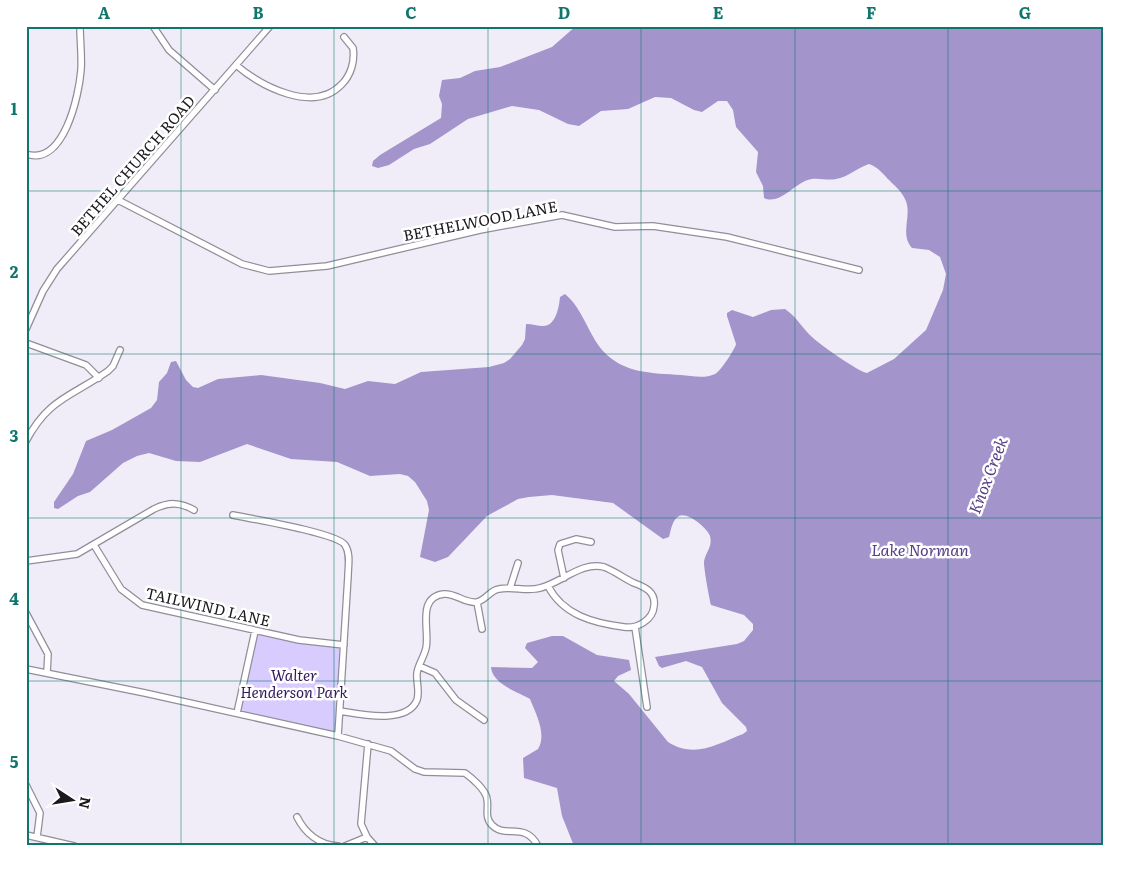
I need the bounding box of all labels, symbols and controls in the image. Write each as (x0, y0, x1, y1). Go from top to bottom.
text: A (98, 0, 110, 24)
text: B (252, 0, 264, 24)
text: C (405, 0, 417, 24)
text: D (558, 0, 570, 24)
text: E (713, 0, 724, 24)
text: F (866, 0, 876, 24)
text: G (1019, 0, 1031, 24)
street label: BETHEL CHURCH ROAD (64, 90, 200, 240)
text: 1 (11, 96, 18, 120)
street label: BETHELWOOD LANE (401, 194, 559, 246)
text: 2 (10, 259, 19, 283)
text: 3 (10, 423, 19, 447)
water label: Knox Creek (961, 433, 1013, 517)
water label: Lake Norman (871, 537, 969, 561)
street label: TAILWIND LANE (143, 580, 273, 632)
text: 4 (9, 586, 19, 610)
park label: Walter Henderson Park (240, 663, 349, 703)
text: 5 (10, 749, 19, 773)
north arrow (48, 774, 98, 824)
text: N (75, 795, 97, 811)

